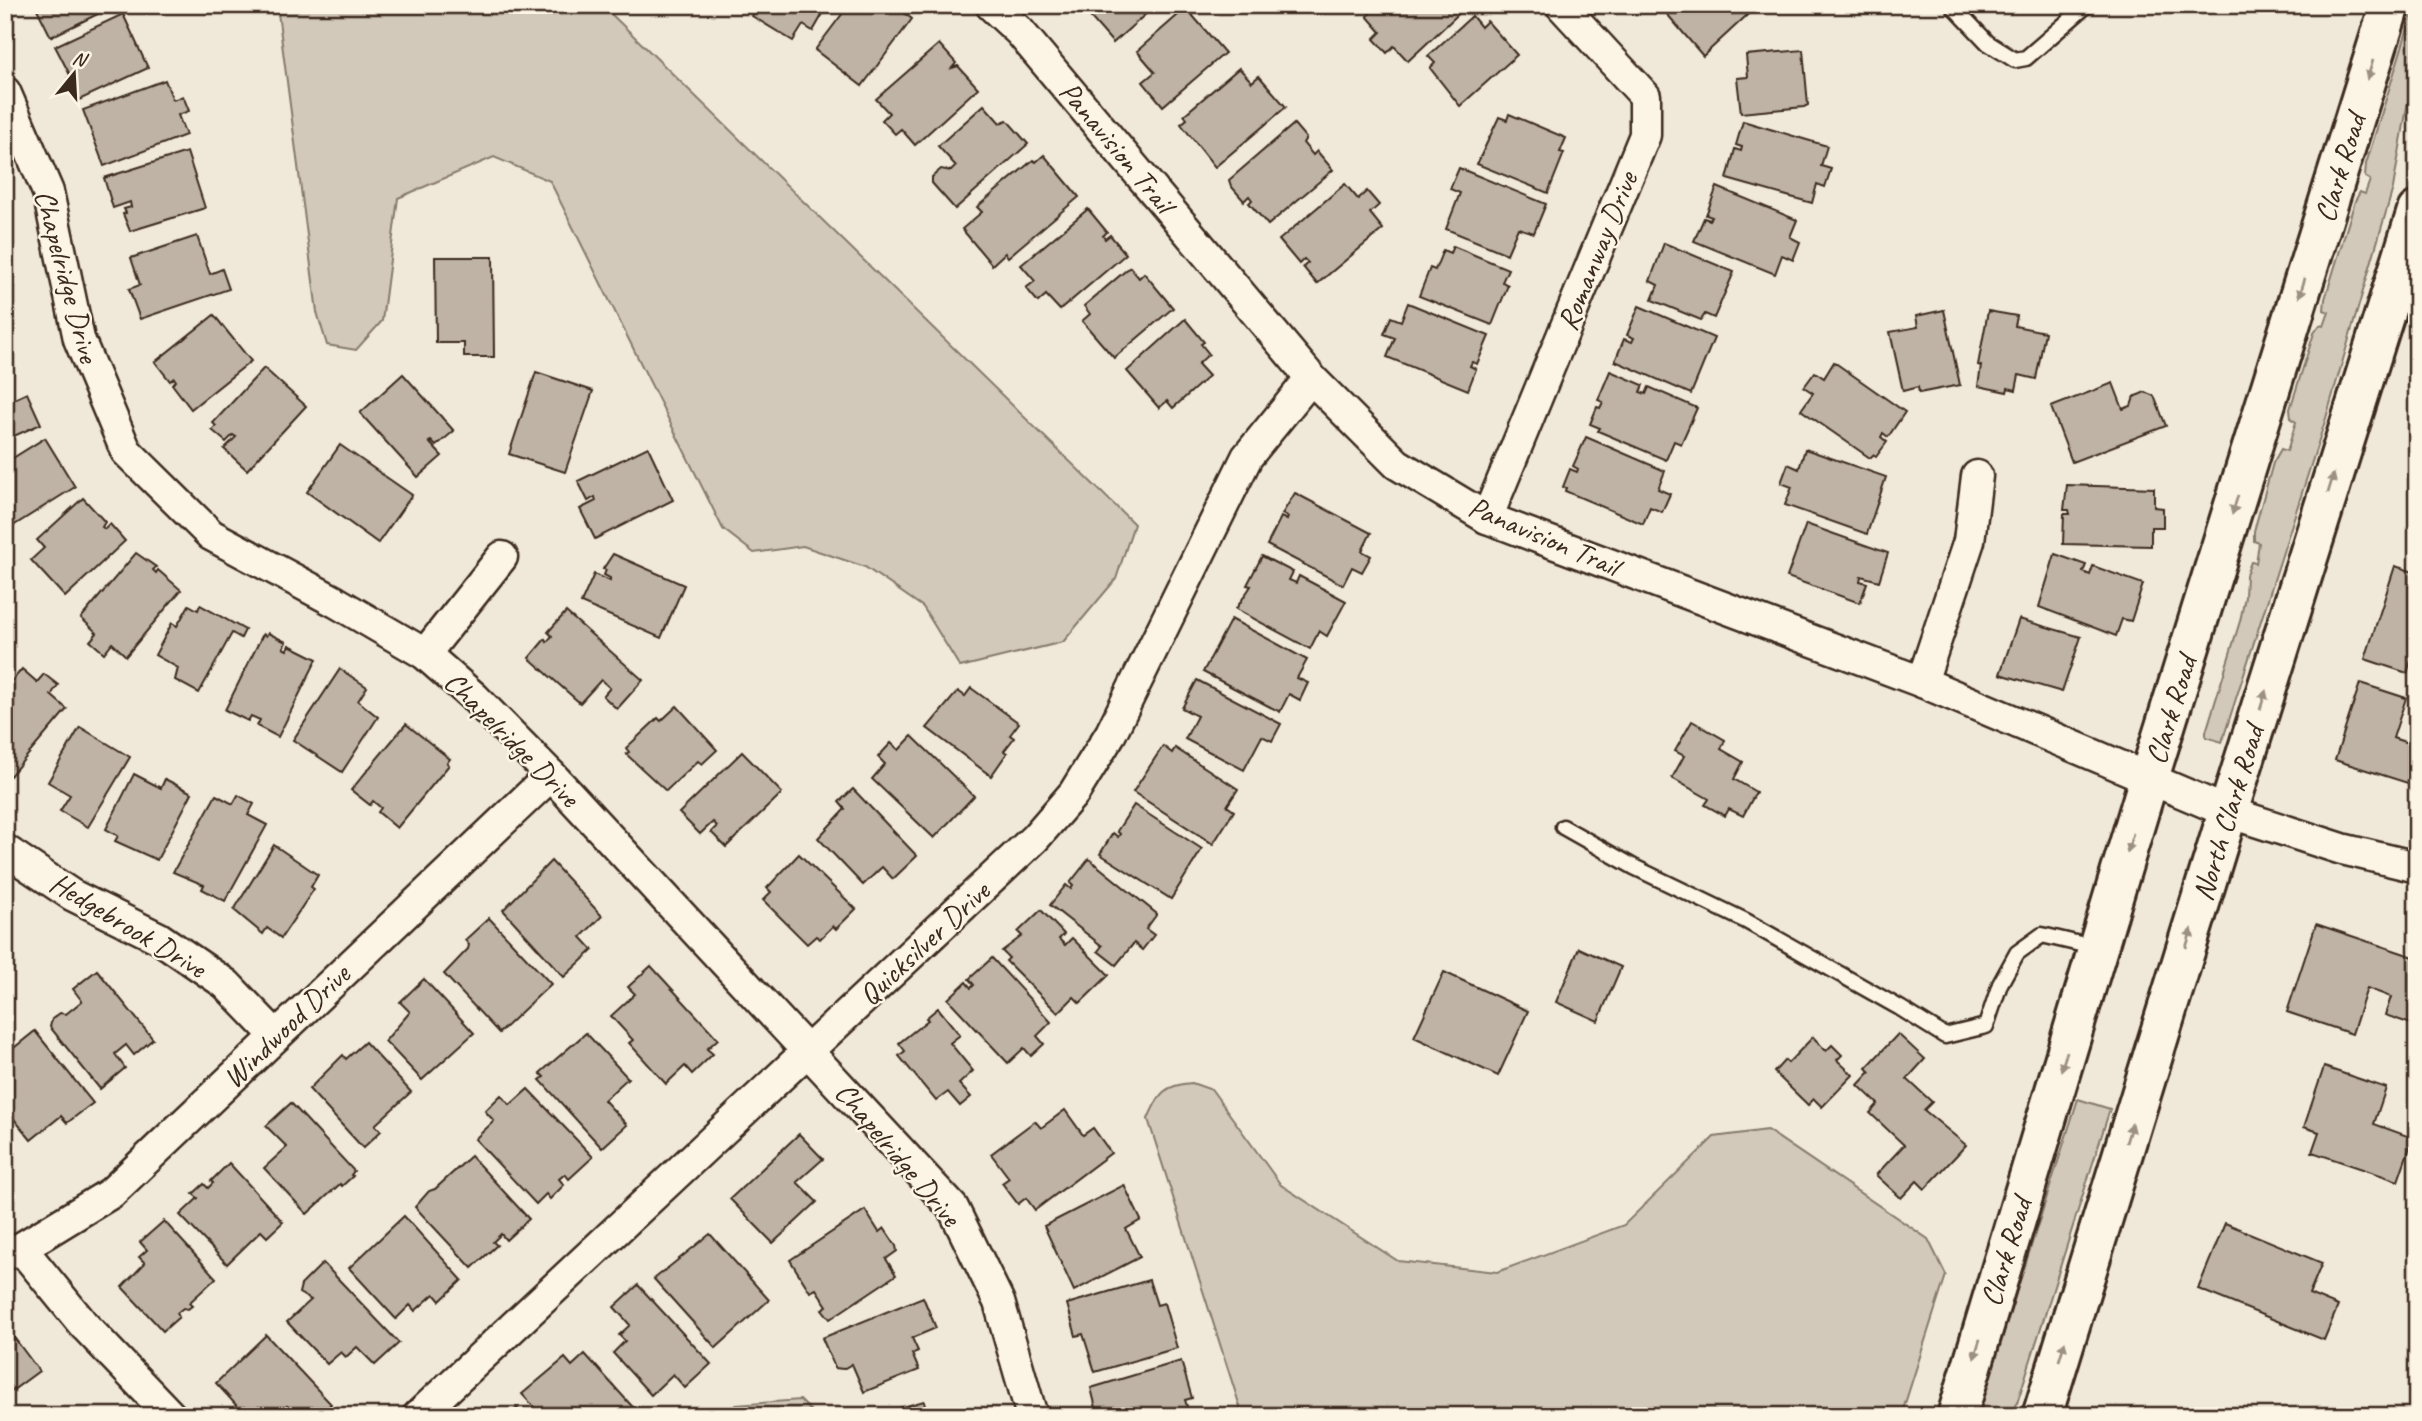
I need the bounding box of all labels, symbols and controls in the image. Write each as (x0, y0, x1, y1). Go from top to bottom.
north arrow (38, 38, 108, 108)
text: N (70, 46, 91, 73)
one-way arrow (2364, 60, 2375, 81)
street label: Panavision Trail (1051, 73, 1186, 224)
street label: Clark Road (2306, 105, 2376, 227)
street label: Romanway Drive (1548, 164, 1647, 336)
street label: Chapelridge Drive (26, 186, 109, 369)
one-way arrow (2297, 277, 2307, 298)
one-way arrow (2327, 472, 2337, 493)
street label: Panavision Trail (1463, 487, 1630, 587)
one-way arrow (2229, 495, 2239, 516)
street label: Clark Road (2137, 647, 2207, 769)
street label: Chapelridge Drive (436, 663, 590, 817)
one-way arrow (2259, 689, 2269, 710)
street label: North Clark Road (2183, 717, 2274, 905)
one-way arrow (2124, 833, 2134, 854)
street label: Hedgebrook Drive (43, 864, 215, 988)
street label: Quicksilver Drive (850, 871, 999, 1013)
one-way arrow (2185, 927, 2195, 948)
street label: Windwood Drive (214, 954, 359, 1096)
one-way arrow (2058, 1051, 2068, 1072)
street label: Chapelridge Drive (827, 1074, 971, 1236)
one-way arrow (2124, 1122, 2135, 1143)
street label: Clark Road (1972, 1189, 2042, 1311)
one-way arrow (1971, 1339, 1981, 1360)
one-way arrow (2058, 1340, 2068, 1361)

